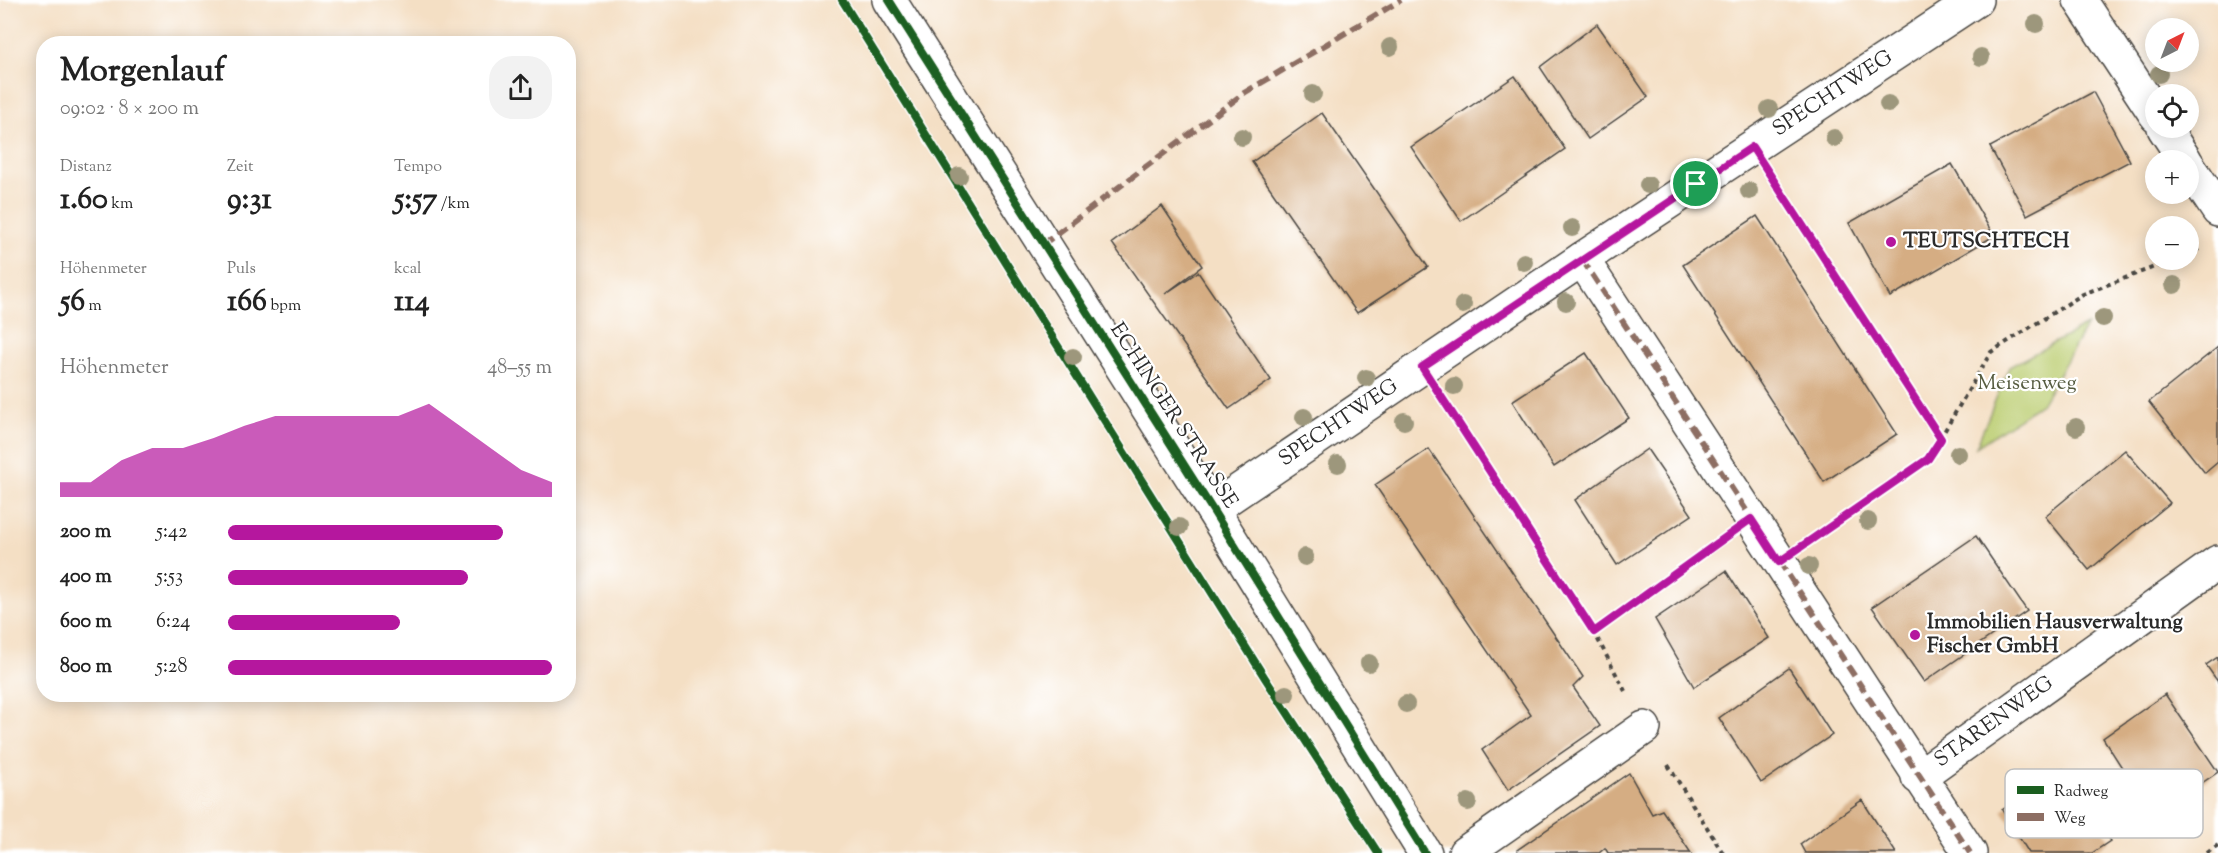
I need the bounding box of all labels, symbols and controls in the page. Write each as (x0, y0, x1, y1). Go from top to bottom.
north arrow (2145, 18, 2199, 72)
map controls (2145, 18, 2199, 270)
street label: SPECHTWEG (1767, 43, 1899, 145)
text: Morgenlauf (60, 48, 225, 96)
button: share (489, 56, 552, 119)
button: locate (2145, 84, 2199, 138)
text: 09:02 · 8 × 200 m (60, 95, 199, 124)
button: + (2145, 150, 2199, 204)
text: Distanz (60, 156, 112, 179)
text: Zeit (227, 156, 253, 179)
text: Tempo (394, 156, 442, 179)
pin (1670, 158, 1721, 209)
icon: arrive (1679, 167, 1712, 200)
text: 1.60 (60, 179, 108, 222)
text: 9:31 (227, 179, 272, 222)
text: 5:57 (394, 179, 437, 222)
text: km (108, 193, 133, 216)
text: /km (437, 193, 470, 216)
button: − (2145, 216, 2199, 270)
place label: TEUTSCHTECH (1903, 227, 2070, 257)
marker: TEUTSCHTECH (1884, 235, 1898, 249)
text: Höhenmeter (60, 258, 147, 281)
text: Puls (227, 258, 256, 281)
text: kcal (394, 258, 422, 281)
text: 56 (60, 281, 85, 324)
text: 166 (227, 281, 267, 324)
text: 114 (394, 281, 430, 324)
text: m (85, 295, 102, 318)
text: bpm (267, 295, 301, 318)
street label: ECHINGER STRASSE (1102, 317, 1245, 515)
text: Höhenmeter (60, 354, 169, 383)
text: 48–55 m (487, 354, 552, 383)
park label: Meisenweg (1977, 369, 2077, 399)
street label: SPECHTWEG (1273, 372, 1405, 475)
text: 200 m (60, 518, 111, 547)
text: 5:42 (156, 518, 187, 547)
text: 400 m (60, 563, 112, 592)
text: 5:53 (156, 563, 183, 592)
text: 600 m (60, 608, 112, 637)
text: 6:24 (156, 608, 190, 637)
place label: Immobilien Hausverwaltung Fischer GmbH (1927, 608, 2183, 662)
marker: Immobilien Hausverwaltung Fischer GmbH (1908, 628, 1922, 642)
text: 800 m (60, 653, 112, 682)
text: 5:28 (156, 653, 187, 682)
street label: STARENWEG (1929, 669, 2060, 775)
legend (2005, 769, 2203, 838)
text: Radweg (2054, 781, 2108, 804)
text: Weg (2054, 808, 2086, 831)

